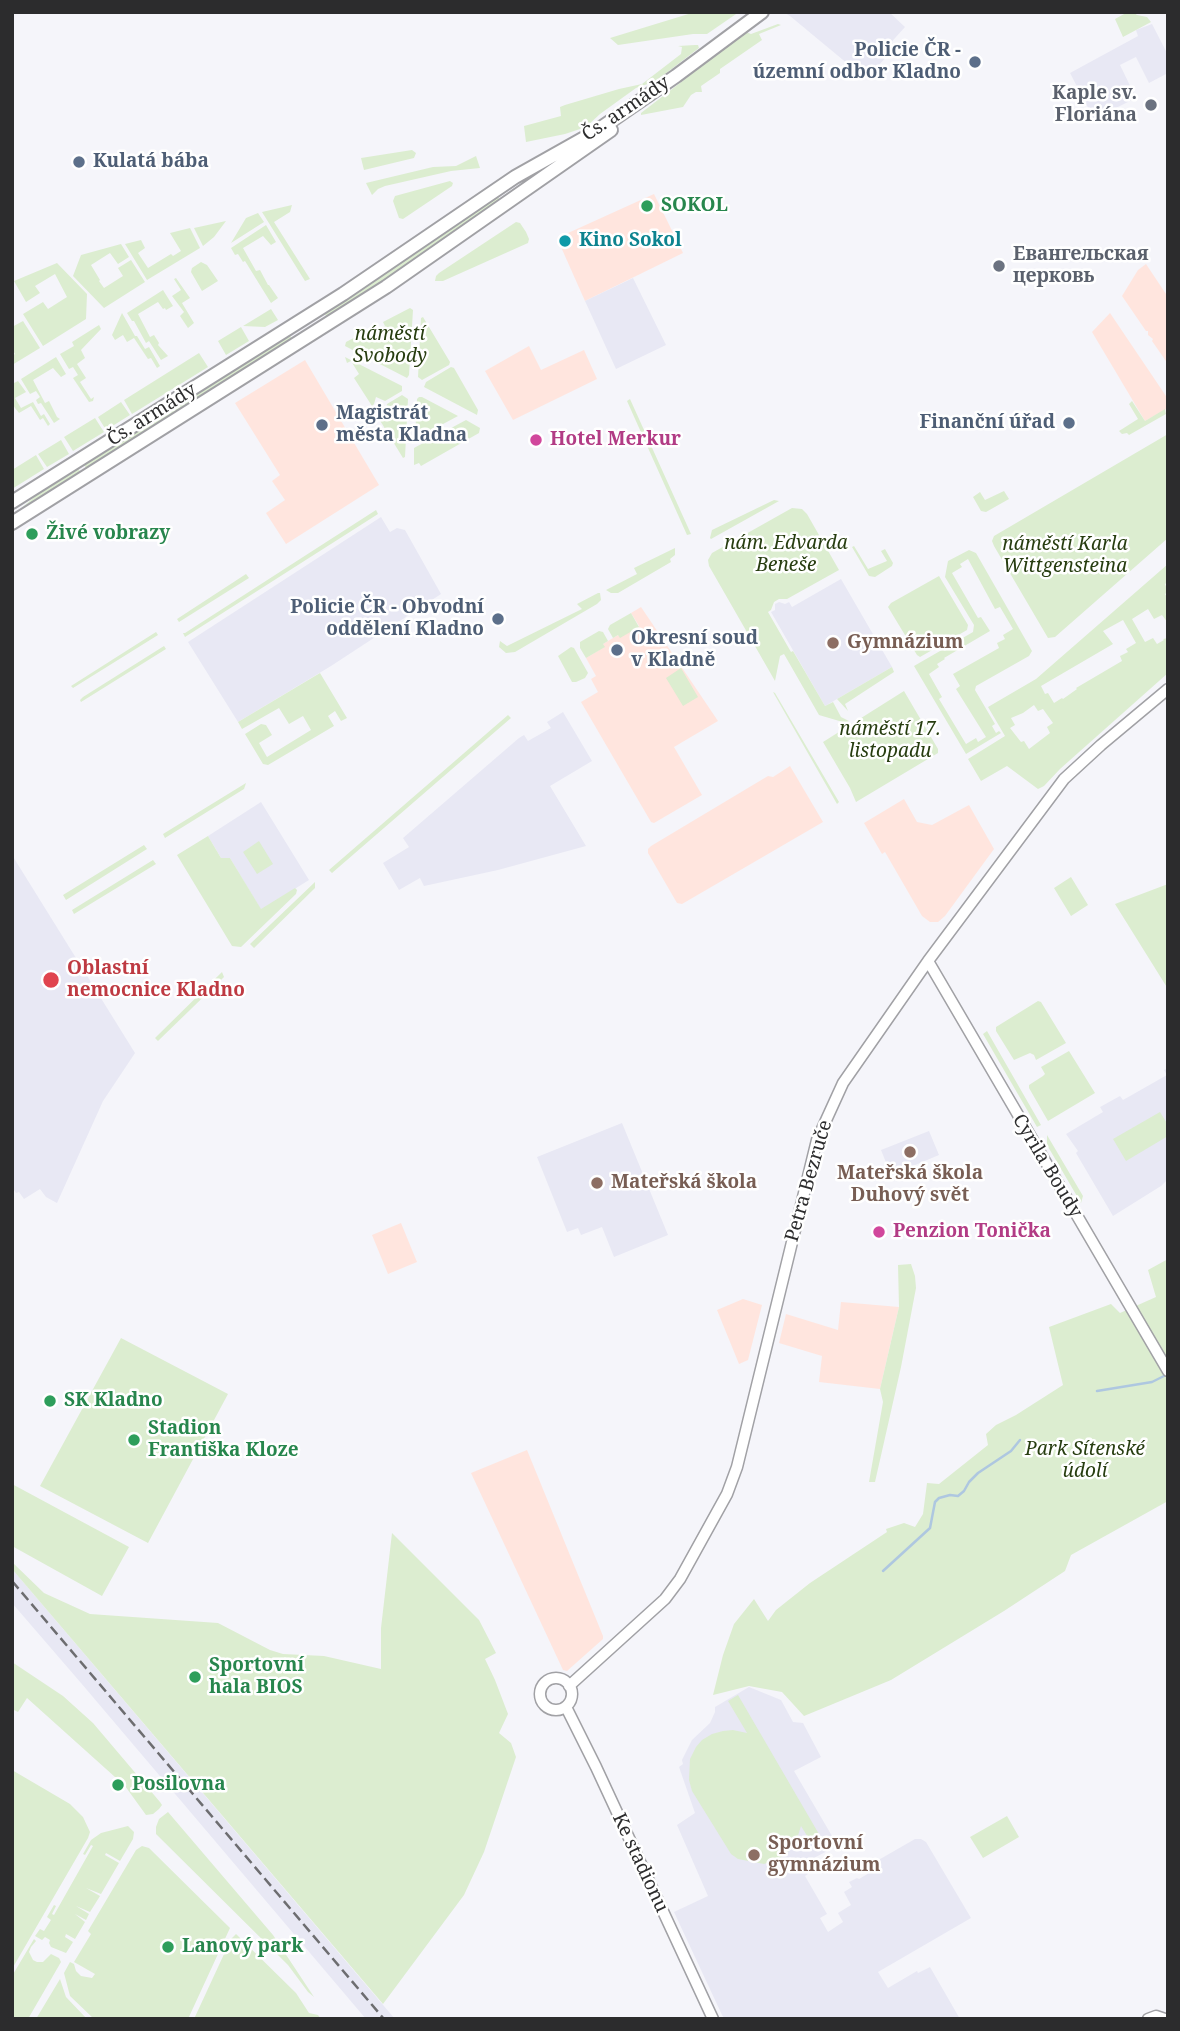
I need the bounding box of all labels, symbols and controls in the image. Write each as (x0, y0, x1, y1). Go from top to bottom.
place label: Policie ČR - územní odbor Kladno (753, 40, 961, 84)
marker: Policie ČR - územní odbor Kladno (967, 54, 983, 70)
street label: Čs. armády (578, 71, 674, 147)
place label: Kaple sv. Floriána (1052, 83, 1137, 127)
marker: Kaple sv. Floriána (1143, 97, 1159, 113)
place label: Kulatá bába (93, 151, 209, 173)
marker: Kulatá bába (71, 154, 87, 170)
place label: SOKOL (661, 195, 728, 217)
marker: SOKOL (639, 198, 655, 214)
place label: Kino Sokol (579, 230, 682, 252)
marker: Kino Sokol (557, 233, 573, 249)
place label: Евангельская церковь (1013, 244, 1149, 288)
marker: Евангельская церковь (991, 258, 1007, 274)
park label: náměstí Svobody (353, 324, 427, 368)
street label: Čs. armády (103, 379, 201, 451)
place label: Magistrát města Kladna (336, 403, 467, 447)
place label: Finanční úřad (919, 412, 1055, 434)
marker: Finanční úřad (1061, 415, 1077, 431)
marker: Magistrát města Kladna (314, 417, 330, 433)
place label: Hotel Merkur (550, 429, 681, 451)
marker: Hotel Merkur (528, 432, 544, 448)
place label: Živé vobrazy (46, 523, 170, 545)
marker: Živé vobrazy (24, 526, 40, 542)
park label: nám. Edvarda Beneše (724, 533, 848, 577)
park label: náměstí Karla Wittgensteina (1002, 534, 1128, 578)
place label: Policie ČR - Obvodní oddělení Kladno (290, 597, 484, 641)
marker: Policie ČR - Obvodní oddělení Kladno (490, 611, 506, 627)
place label: Okresní soud v Kladně (631, 628, 758, 672)
place label: Gymnázium (847, 632, 964, 654)
marker: Gymnázium (825, 635, 841, 651)
marker: Okresní soud v Kladně (609, 642, 625, 658)
park label: náměstí 17. listopadu (839, 719, 941, 763)
place label: Oblastní nemocnice Kladno (67, 958, 245, 1002)
marker: Oblastní nemocnice Kladno (41, 970, 61, 990)
street label: Cyrila Boudy (1007, 1110, 1087, 1222)
street label: Petra Bezruče (781, 1118, 837, 1244)
marker: Mateřská škola Duhový svět (902, 1144, 918, 1160)
place label: Mateřská škola Duhový svět (837, 1163, 983, 1207)
place label: Mateřská škola (611, 1172, 757, 1194)
marker: Mateřská škola (589, 1175, 605, 1191)
place label: Penzion Tonička (893, 1221, 1051, 1243)
marker: Penzion Tonička (871, 1224, 887, 1240)
place label: SK Kladno (64, 1390, 163, 1412)
marker: SK Kladno (42, 1393, 58, 1409)
place label: Stadion Františka Kloze (148, 1418, 299, 1462)
marker: Stadion Františka Kloze (126, 1432, 142, 1448)
park label: Park Sítenské údolí (1025, 1439, 1145, 1483)
place label: Sportovní hala BIOS (209, 1655, 304, 1699)
marker: Sportovní hala BIOS (187, 1669, 203, 1685)
place label: Posilovna (132, 1774, 226, 1796)
marker: Posilovna (110, 1777, 126, 1793)
street label: Ke stadionu (607, 1810, 673, 1916)
place label: Sportovní gymnázium (768, 1833, 881, 1877)
marker: Sportovní gymnázium (746, 1847, 762, 1863)
place label: Lanový park (182, 1936, 303, 1958)
marker: Lanový park (160, 1939, 176, 1955)

